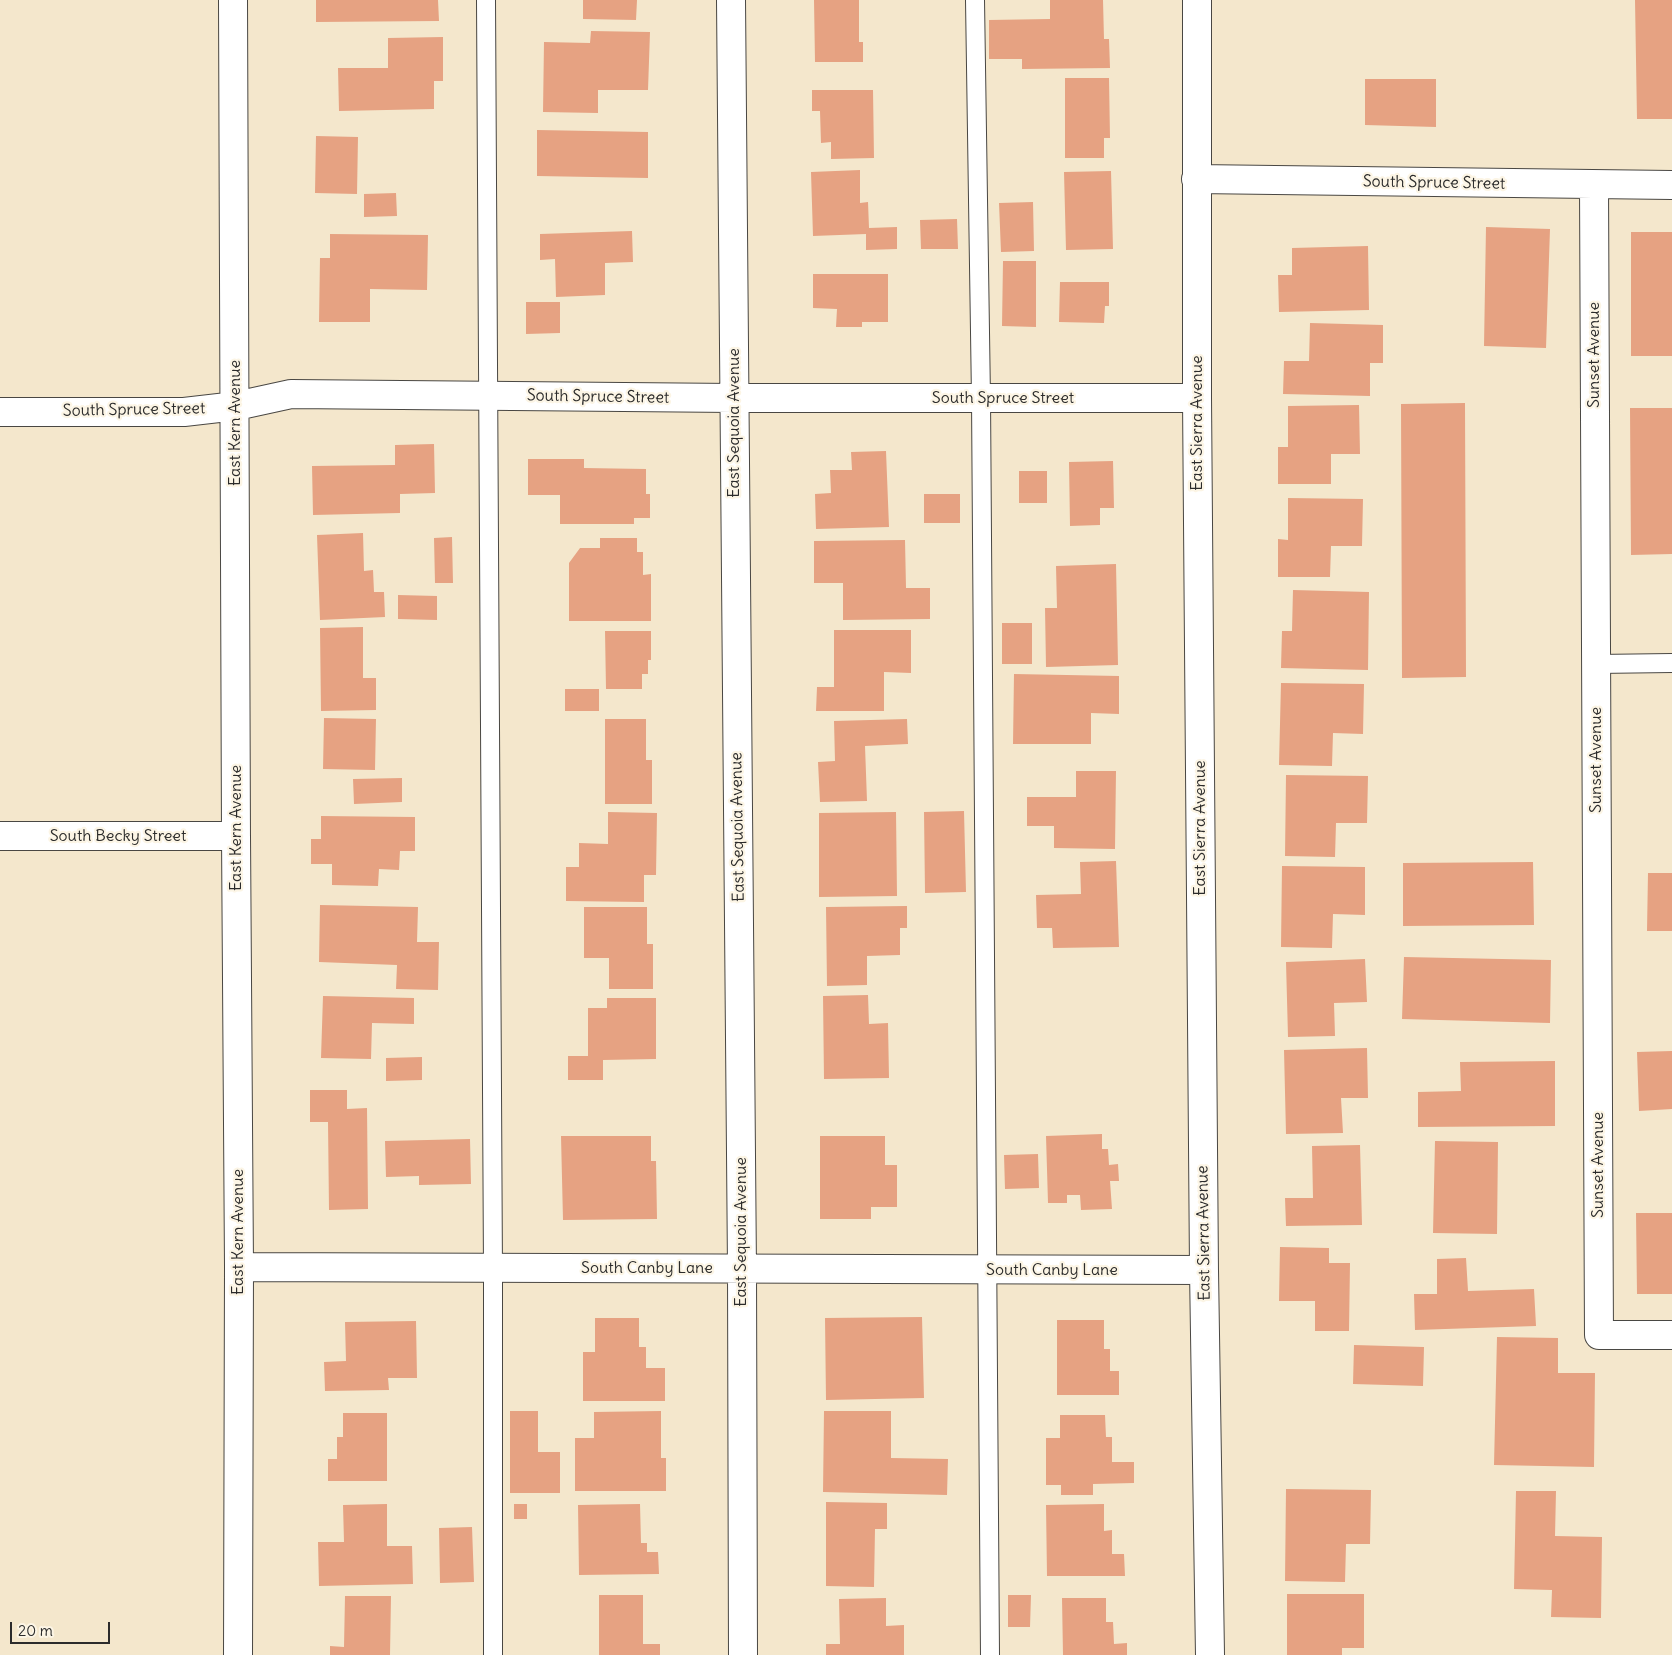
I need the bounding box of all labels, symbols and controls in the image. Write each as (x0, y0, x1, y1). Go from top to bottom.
street label: South Spruce Street (1363, 172, 1505, 194)
street label: Sunset Avenue (1584, 302, 1604, 408)
street label: East Sequoia Avenue (724, 348, 744, 498)
street label: East Sierra Avenue (1187, 355, 1207, 491)
street label: East Kern Avenue (225, 360, 245, 486)
street label: South Spruce Street (527, 386, 669, 408)
street label: South Spruce Street (932, 388, 1074, 408)
street label: South Spruce Street (63, 399, 205, 421)
street label: Sunset Avenue (1586, 707, 1606, 813)
street label: East Sequoia Avenue (727, 752, 749, 902)
street label: East Sierra Avenue (1190, 760, 1210, 896)
street label: East Kern Avenue (226, 765, 246, 891)
street label: South Becky Street (50, 826, 186, 846)
street label: Sunset Avenue (1588, 1112, 1608, 1218)
street label: East Sequoia Avenue (731, 1157, 751, 1307)
street label: East Sierra Avenue (1193, 1165, 1215, 1301)
street label: East Kern Avenue (228, 1169, 248, 1295)
street label: South Canby Lane (581, 1258, 713, 1278)
street label: South Canby Lane (986, 1260, 1118, 1280)
scale bar (12, 1612, 112, 1644)
text: 20 m (18, 1621, 53, 1640)

